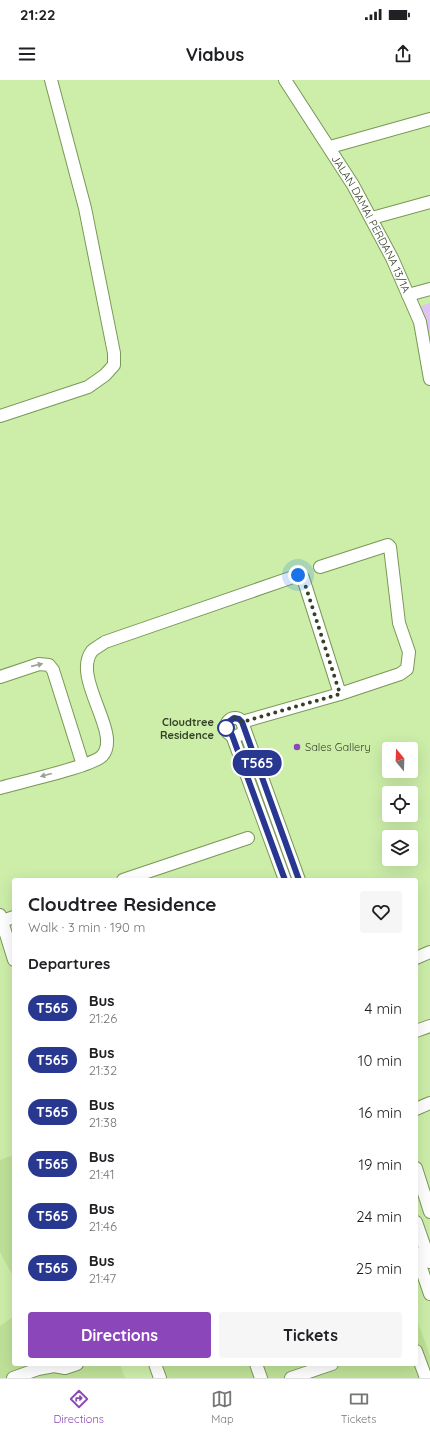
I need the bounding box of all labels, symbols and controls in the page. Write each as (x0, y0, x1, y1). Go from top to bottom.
text: 21:22 (20, 5, 56, 24)
icon: menu (16, 43, 38, 65)
text: Viabus (186, 43, 244, 66)
icon: share (392, 43, 414, 65)
street label: JALAN DAMAI PERDANA 13/1A (328, 152, 413, 295)
your location (288, 565, 308, 585)
one-way arrow (31, 662, 43, 668)
place label: Cloudtree Residence (160, 715, 215, 742)
marker: Cloudtree Residence (217, 719, 235, 737)
place label: Sales Gallery (305, 740, 371, 754)
marker: Sales Gallery (292, 742, 302, 752)
north arrow (382, 742, 418, 778)
map controls (382, 742, 418, 866)
line badge: T565 (229, 750, 285, 776)
text: T565 (241, 754, 273, 772)
one-way arrow (40, 772, 52, 778)
button: locate (382, 786, 418, 822)
button: layers (382, 830, 418, 866)
button: heart (360, 891, 402, 933)
text: Cloudtree Residence (28, 892, 217, 916)
text: Walk · 3 min · 190 m (28, 919, 145, 935)
text: Departures (28, 954, 110, 973)
text: Bus (89, 991, 115, 1010)
text: T565 (36, 999, 69, 1017)
text: 4 min (364, 999, 402, 1018)
text: 21:26 (89, 1010, 117, 1026)
text: Bus (89, 1043, 115, 1062)
text: T565 (36, 1051, 69, 1069)
text: 10 min (358, 1051, 402, 1070)
text: 21:32 (89, 1062, 117, 1078)
text: Bus (89, 1095, 115, 1114)
text: T565 (36, 1103, 69, 1121)
text: 16 min (359, 1103, 402, 1122)
text: 21:38 (89, 1114, 117, 1130)
text: Bus (89, 1147, 115, 1166)
text: T565 (36, 1155, 69, 1173)
text: 19 min (358, 1155, 402, 1174)
text: 21:41 (89, 1166, 115, 1182)
text: Bus (89, 1199, 115, 1218)
text: T565 (36, 1207, 69, 1225)
text: 24 min (356, 1207, 402, 1226)
text: 21:46 (89, 1218, 117, 1234)
text: Bus (89, 1251, 115, 1270)
text: T565 (36, 1259, 69, 1277)
text: 25 min (356, 1259, 402, 1278)
text: 21:47 (89, 1270, 116, 1286)
button: Directions (28, 1312, 211, 1358)
button: Tickets (219, 1312, 402, 1358)
tab: Directions (54, 1388, 104, 1426)
tab: Map (211, 1388, 234, 1426)
tab: Tickets (341, 1388, 376, 1426)

